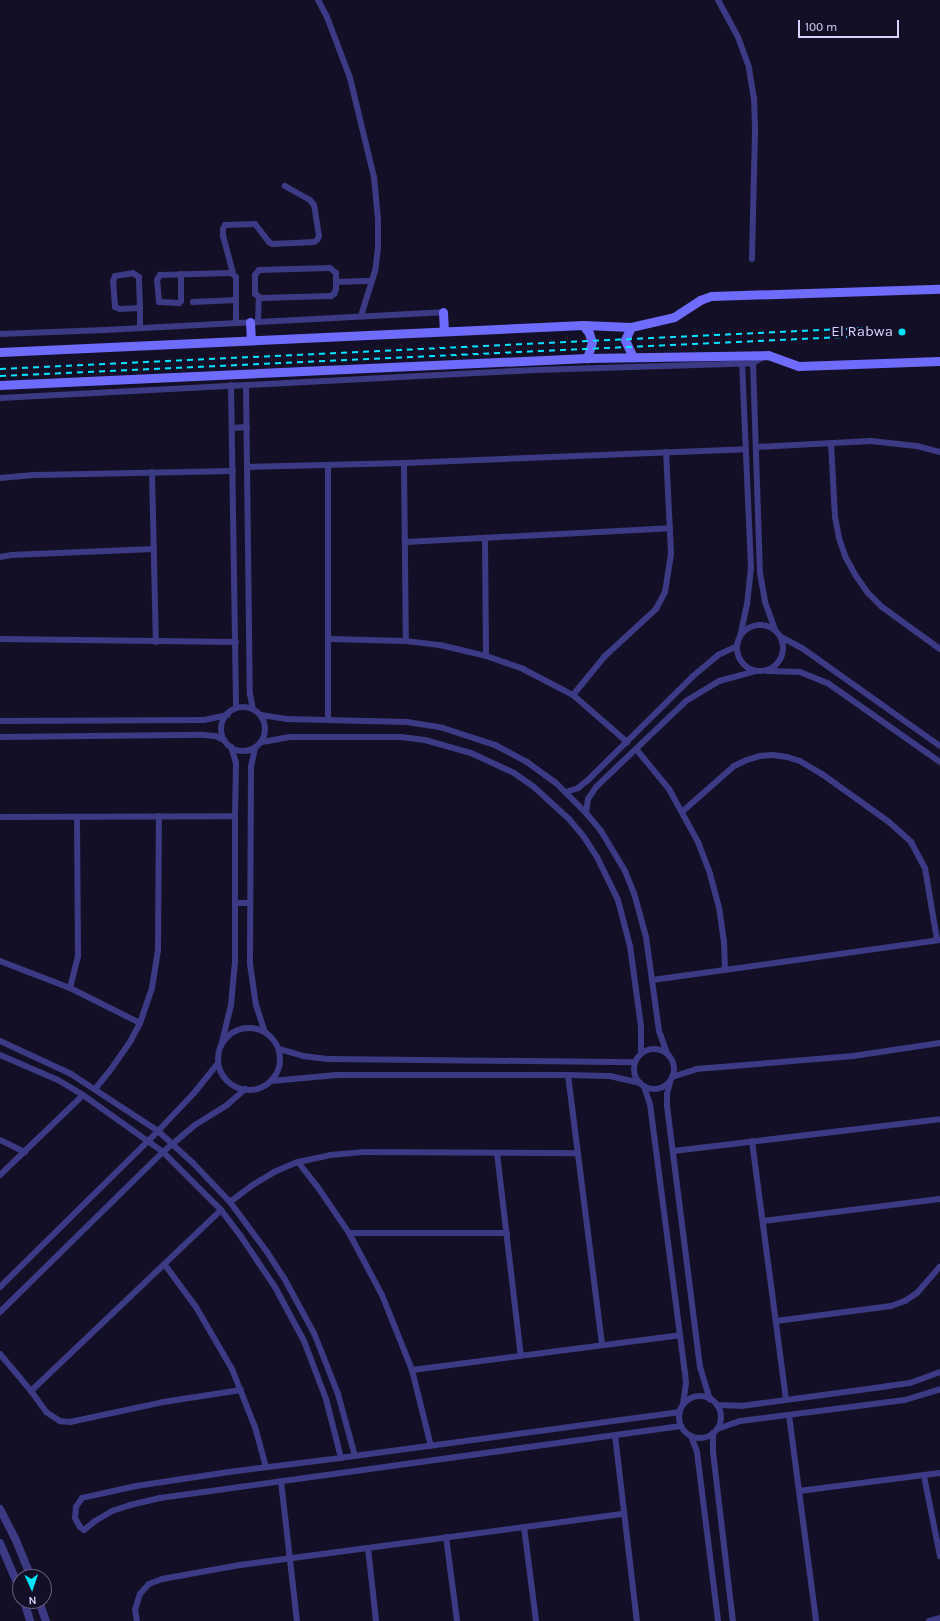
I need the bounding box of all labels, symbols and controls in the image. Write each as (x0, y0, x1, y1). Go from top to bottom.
scale bar (800, 12, 901, 38)
text: 100 m (805, 20, 837, 34)
place label: El Rabwa (831, 323, 893, 341)
marker: El Rabwa (896, 326, 908, 338)
north arrow (12, 1569, 52, 1609)
text: N (28, 1594, 37, 1607)

